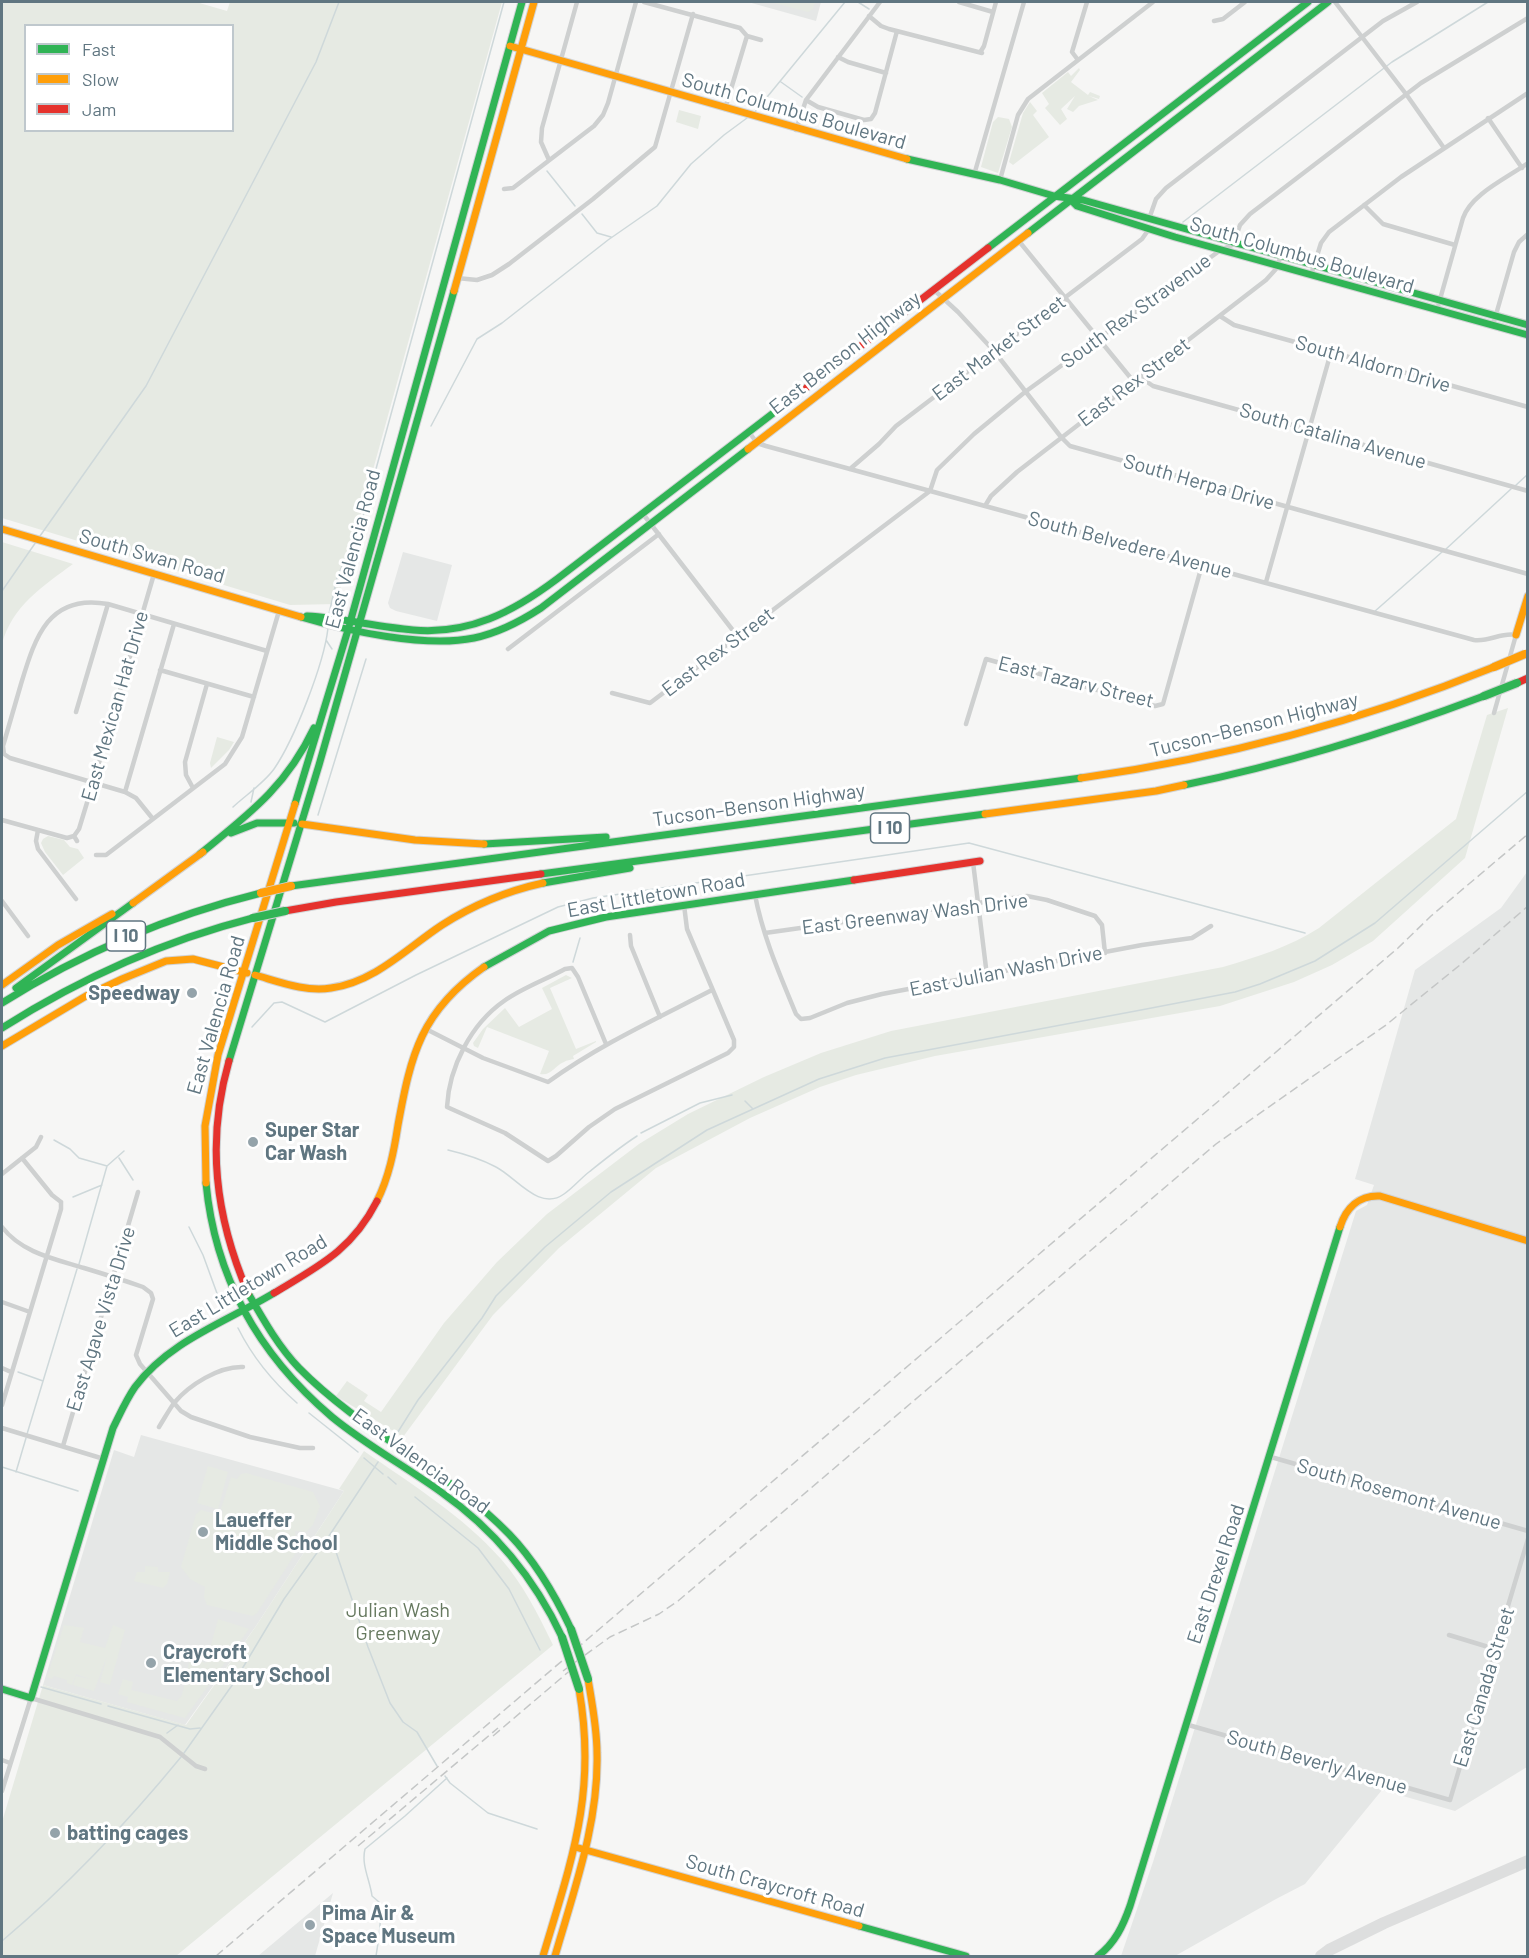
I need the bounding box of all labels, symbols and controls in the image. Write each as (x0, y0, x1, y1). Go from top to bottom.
legend (24, 24, 234, 132)
text: Fast (82, 38, 116, 60)
street label: South Columbus Boulevard (679, 67, 909, 155)
text: Slow (82, 68, 119, 90)
text: Jam (82, 98, 116, 120)
street label: South Columbus Boulevard (1187, 211, 1417, 299)
street label: South Rex Stravenue (1056, 248, 1216, 374)
street label: East Benson Highway (765, 286, 925, 420)
street label: East Market Street (927, 290, 1071, 406)
street label: South Aldorn Drive (1293, 330, 1453, 398)
street label: East Rex Street (1073, 332, 1195, 432)
street label: South Catalina Avenue (1237, 398, 1429, 474)
street label: South Herpa Drive (1121, 449, 1277, 515)
street label: East Valencia Road (320, 467, 386, 631)
street label: South Belvedere Avenue (1025, 506, 1235, 584)
street label: South Swan Road (76, 524, 228, 588)
street label: East Rex Street (657, 602, 779, 702)
street label: East Mexican Hat Drive (76, 608, 154, 804)
street label: East Tazarv Street (996, 651, 1156, 713)
street label: Tucson–Benson Highway (1147, 687, 1361, 763)
street label: Tucson–Benson Highway (651, 778, 867, 832)
road number: I 10 (870, 813, 910, 843)
street label: East Littletown Road (565, 868, 747, 922)
street label: East Greenway Wash Drive (800, 888, 1030, 940)
road number: I 10 (106, 921, 146, 951)
street label: East Valencia Road (182, 933, 250, 1097)
street label: East Julian Wash Drive (908, 941, 1104, 1001)
place label: Speedway (88, 981, 180, 1005)
marker: Speedway (185, 986, 199, 1000)
place label: Super Star Car Wash (265, 1118, 359, 1165)
marker: Super Star Car Wash (246, 1135, 260, 1149)
street label: East Agave Vista Drive (61, 1224, 141, 1414)
street label: East Littletown Road (165, 1229, 331, 1343)
street label: East Valencia Road (348, 1403, 494, 1519)
street label: South Rosemont Avenue (1294, 1453, 1504, 1535)
street label: East Drexel Road (1182, 1501, 1250, 1647)
place label: Laueffer Middle School (215, 1508, 338, 1555)
marker: Laueffer Middle School (196, 1525, 210, 1539)
park label: Julian Wash Greenway (346, 1598, 450, 1645)
street label: East Canada Street (1448, 1604, 1520, 1770)
place label: Craycroft Elementary School (163, 1640, 330, 1687)
marker: Craycroft Elementary School (144, 1656, 158, 1670)
street label: South Beverly Avenue (1224, 1725, 1410, 1799)
place label: batting cages (67, 1821, 188, 1845)
marker: batting cages (48, 1826, 62, 1840)
street label: South Craycroft Road (683, 1849, 867, 1923)
place label: Pima Air & Space Museum (322, 1901, 455, 1948)
marker: Pima Air & Space Museum (303, 1918, 317, 1932)

